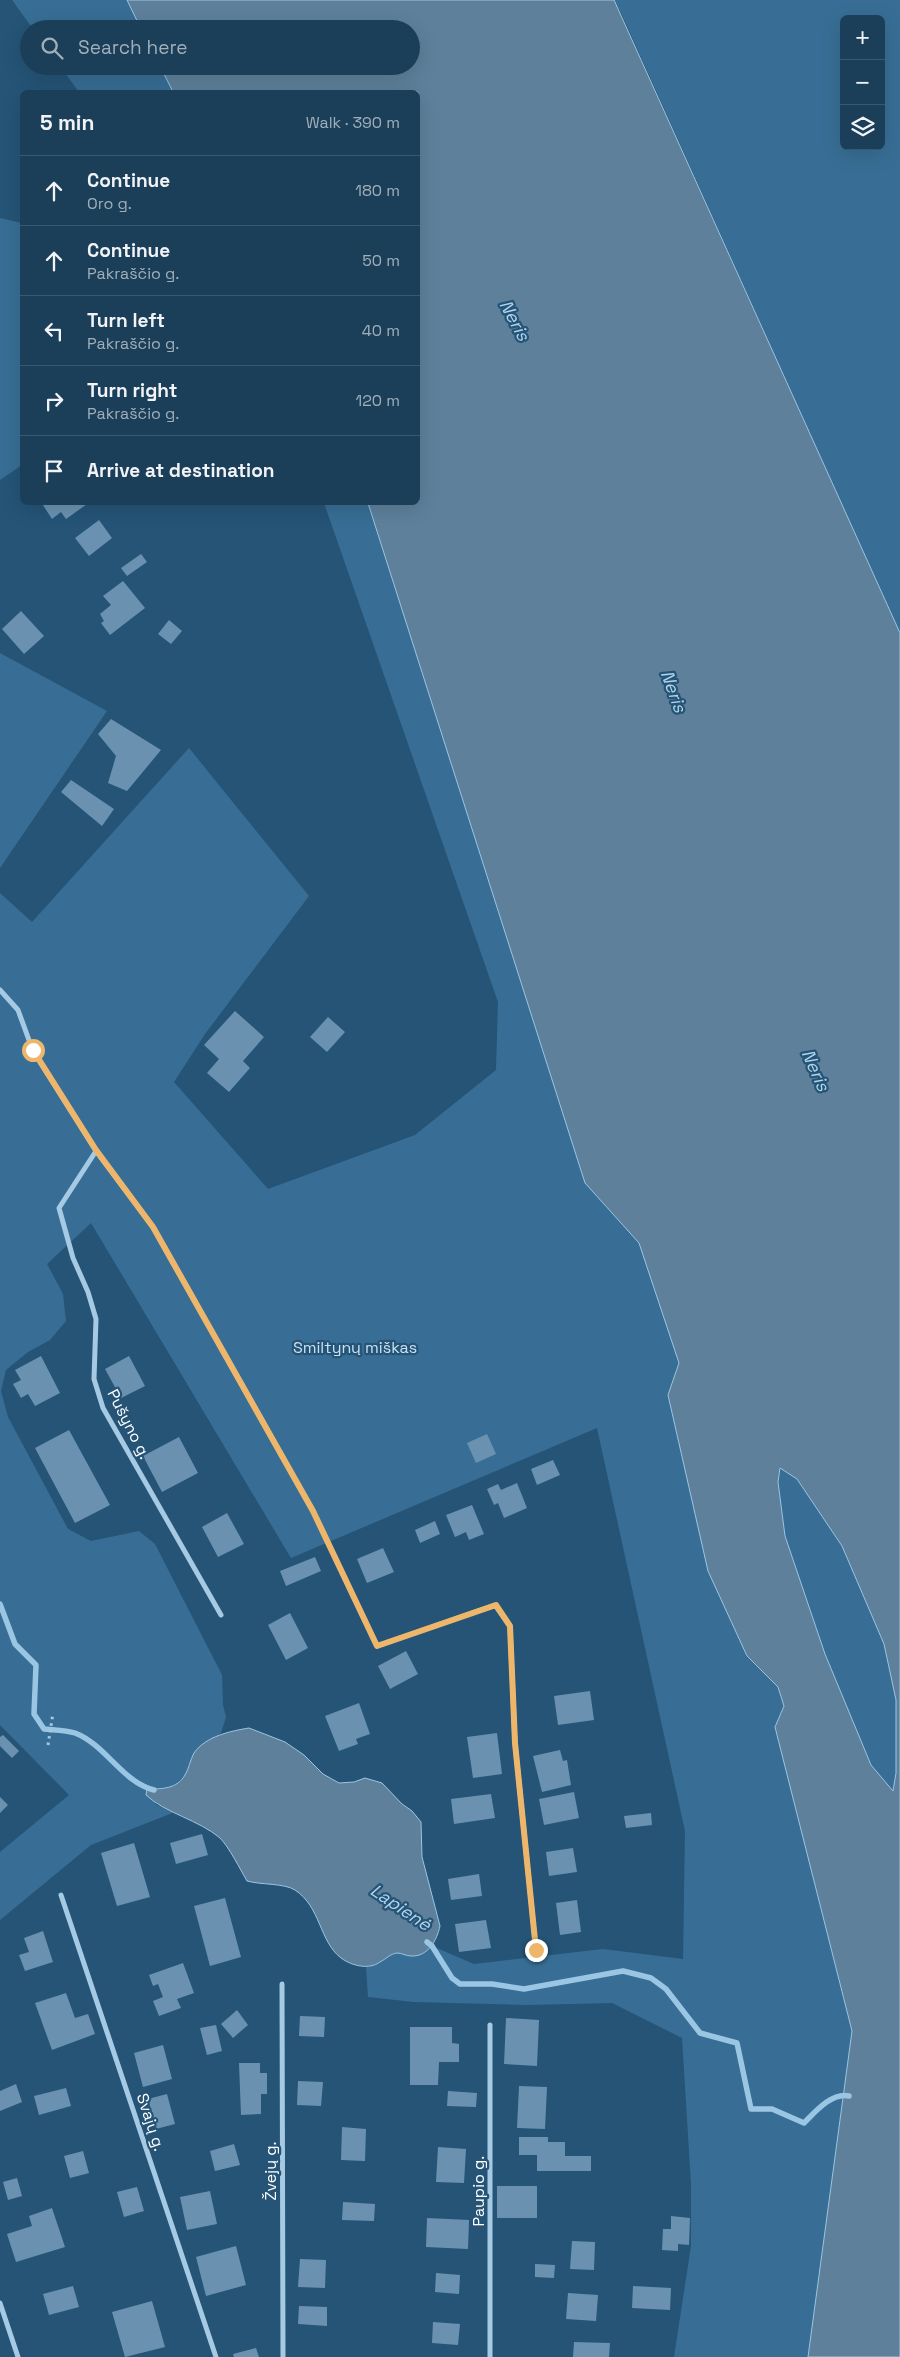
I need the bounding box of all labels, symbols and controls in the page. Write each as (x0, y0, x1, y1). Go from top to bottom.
map controls (840, 15, 885, 150)
button: + (840, 15, 885, 60)
search box (20, 20, 420, 75)
icon: search (38, 34, 66, 62)
text: Search here (78, 35, 188, 60)
button: − (840, 60, 885, 105)
button: layers (840, 105, 885, 150)
text: 5 min (40, 109, 94, 136)
text: Walk · 390 m (306, 112, 400, 133)
text: Continue (87, 168, 170, 193)
icon: ahead (40, 177, 68, 205)
text: 180 m (355, 180, 400, 201)
text: Oro g. (87, 193, 132, 214)
text: Continue (87, 238, 170, 263)
icon: ahead (40, 247, 68, 275)
text: 50 m (362, 250, 400, 271)
text: Pakraščio g. (87, 263, 179, 284)
water label: Neris (495, 295, 536, 345)
text: Turn left (87, 308, 165, 333)
icon: left (40, 317, 68, 345)
text: 40 m (362, 320, 400, 341)
text: Pakraščio g. (87, 333, 179, 354)
text: Turn right (87, 378, 177, 403)
icon: right (40, 387, 68, 415)
text: 120 m (356, 390, 400, 411)
text: Pakraščio g. (87, 403, 179, 424)
icon: arrive (40, 457, 68, 485)
text: Arrive at destination (87, 458, 275, 483)
water label: Neris (656, 667, 692, 716)
route start (22, 1039, 45, 1062)
water label: Neris (797, 1046, 836, 1095)
park label: Smiltynų miškas (293, 1337, 417, 1358)
street label: Pušyno g. (102, 1385, 156, 1463)
water label: Lapienė (366, 1878, 437, 1936)
route end (525, 1939, 548, 1962)
street label: Svajų g. (132, 2090, 170, 2154)
street label: Žvejų g. (260, 2142, 281, 2200)
street label: Paupio g. (468, 2156, 489, 2226)

